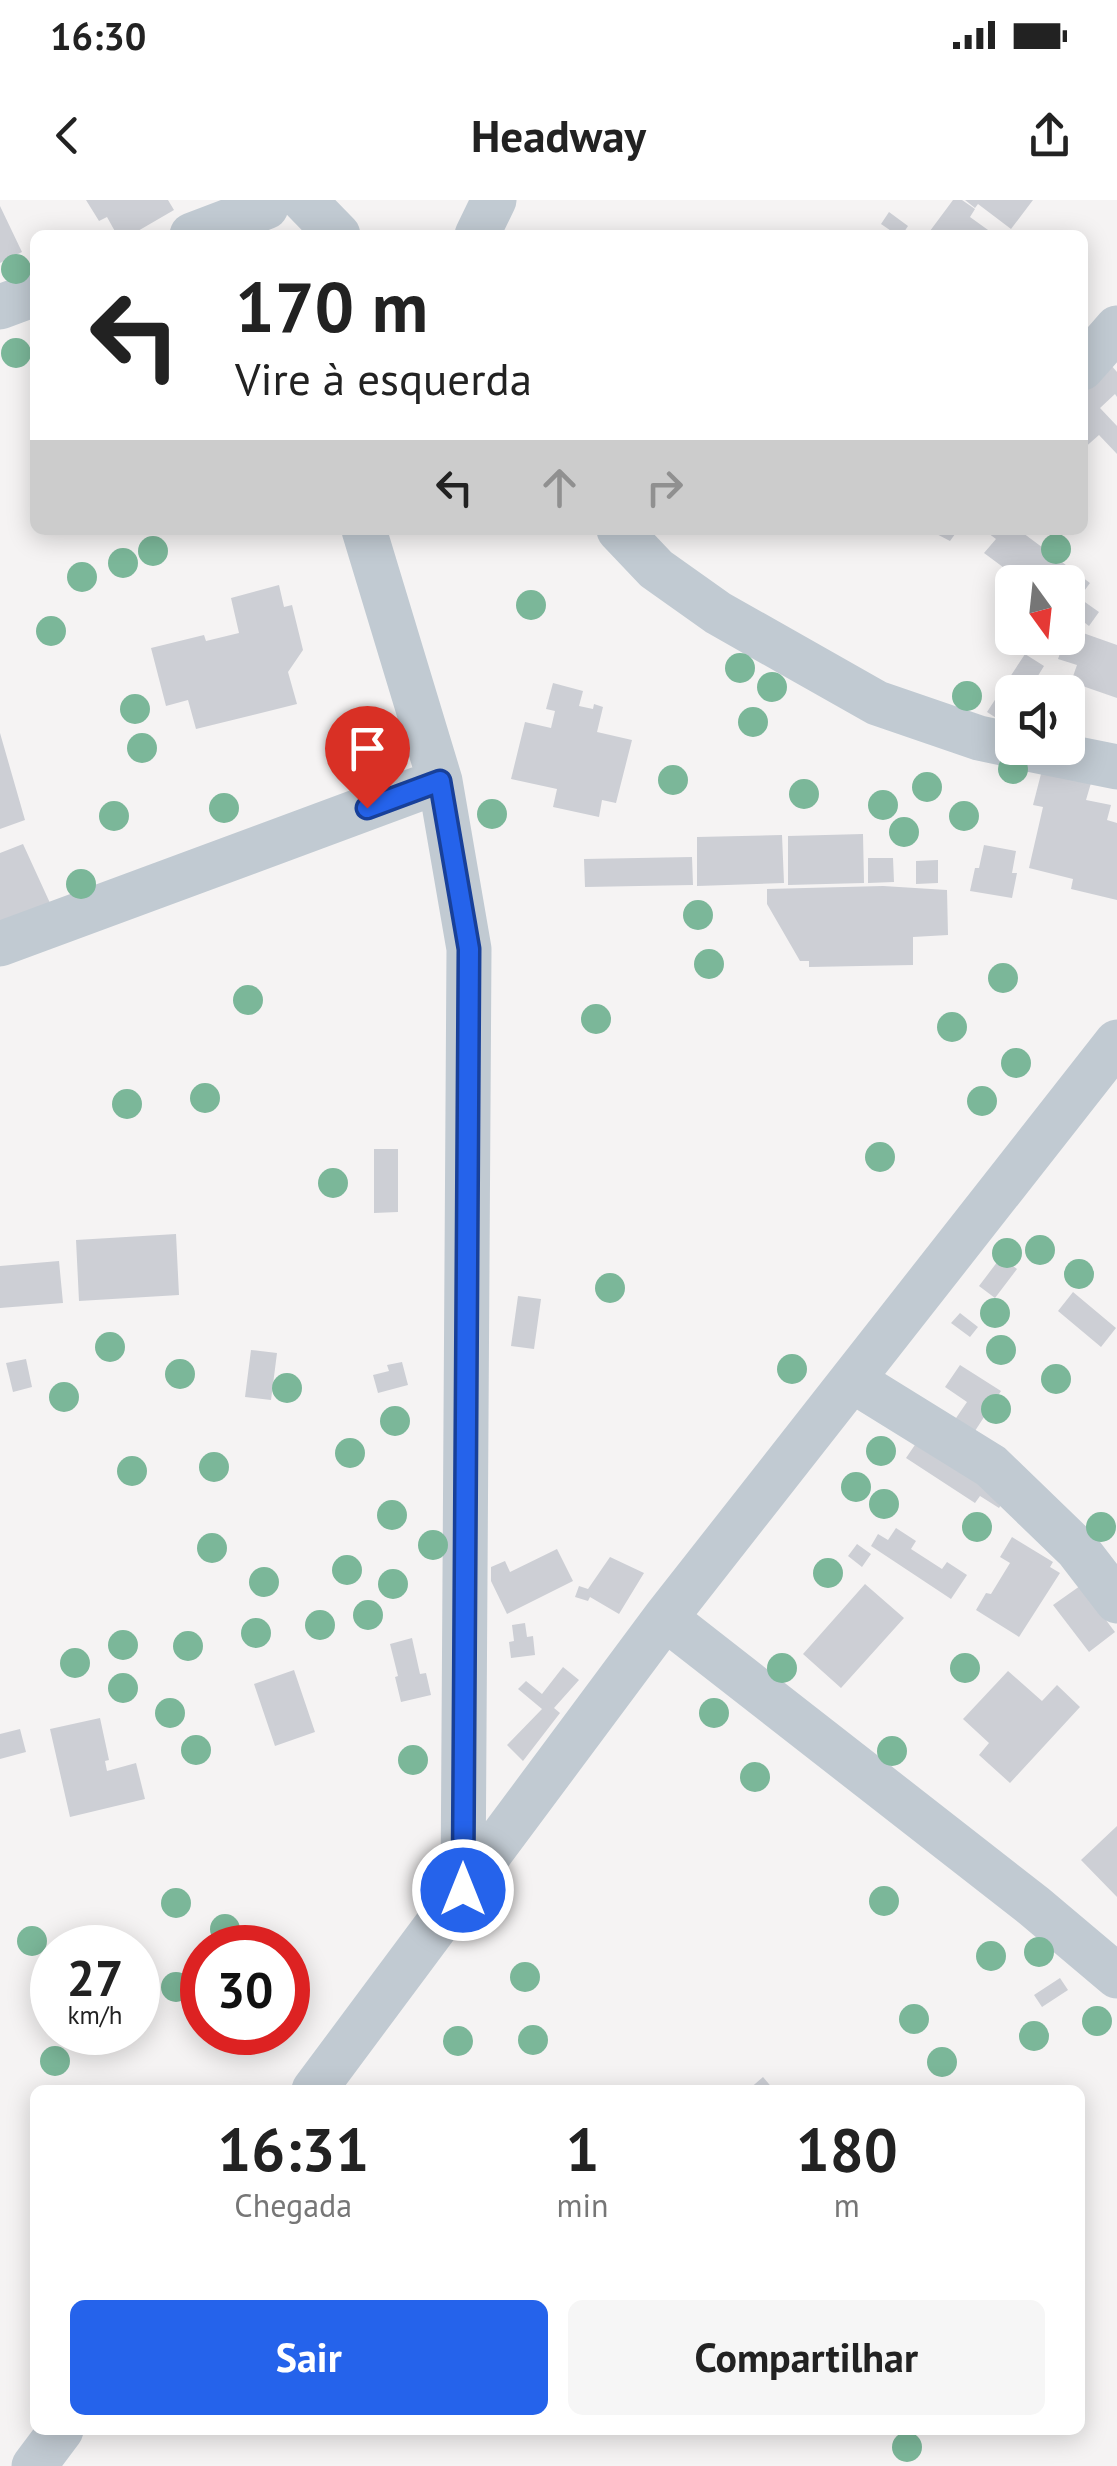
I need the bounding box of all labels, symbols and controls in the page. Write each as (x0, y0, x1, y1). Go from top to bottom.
text: 16:30 (50, 11, 146, 60)
text: Headway (471, 106, 646, 164)
icon: back (40, 108, 95, 163)
icon: share (1022, 108, 1077, 163)
text: 170 m (235, 261, 428, 351)
icon: left (70, 270, 200, 400)
text: Vire à esquerda (235, 349, 532, 407)
icon: left (427, 460, 482, 515)
icon: ahead (532, 460, 587, 515)
icon: right (637, 460, 692, 515)
north arrow (995, 565, 1085, 655)
map controls (995, 565, 1085, 765)
button: sound (995, 675, 1085, 765)
pin (325, 706, 410, 809)
icon: arrive (340, 721, 395, 776)
position arrow (411, 1838, 515, 1942)
speed limit sign: 30 (180, 1925, 310, 2055)
text: 27 (67, 1945, 123, 2010)
text: km/h (68, 1999, 122, 2031)
text: 16:31 (217, 2110, 369, 2188)
text: 1 (566, 2110, 600, 2188)
text: 180 (796, 2110, 898, 2188)
text: Chegada (234, 2184, 352, 2226)
text: min (557, 2184, 609, 2226)
text: m (834, 2184, 860, 2226)
button: Sair (70, 2300, 548, 2415)
button: Compartilhar (568, 2300, 1045, 2415)

